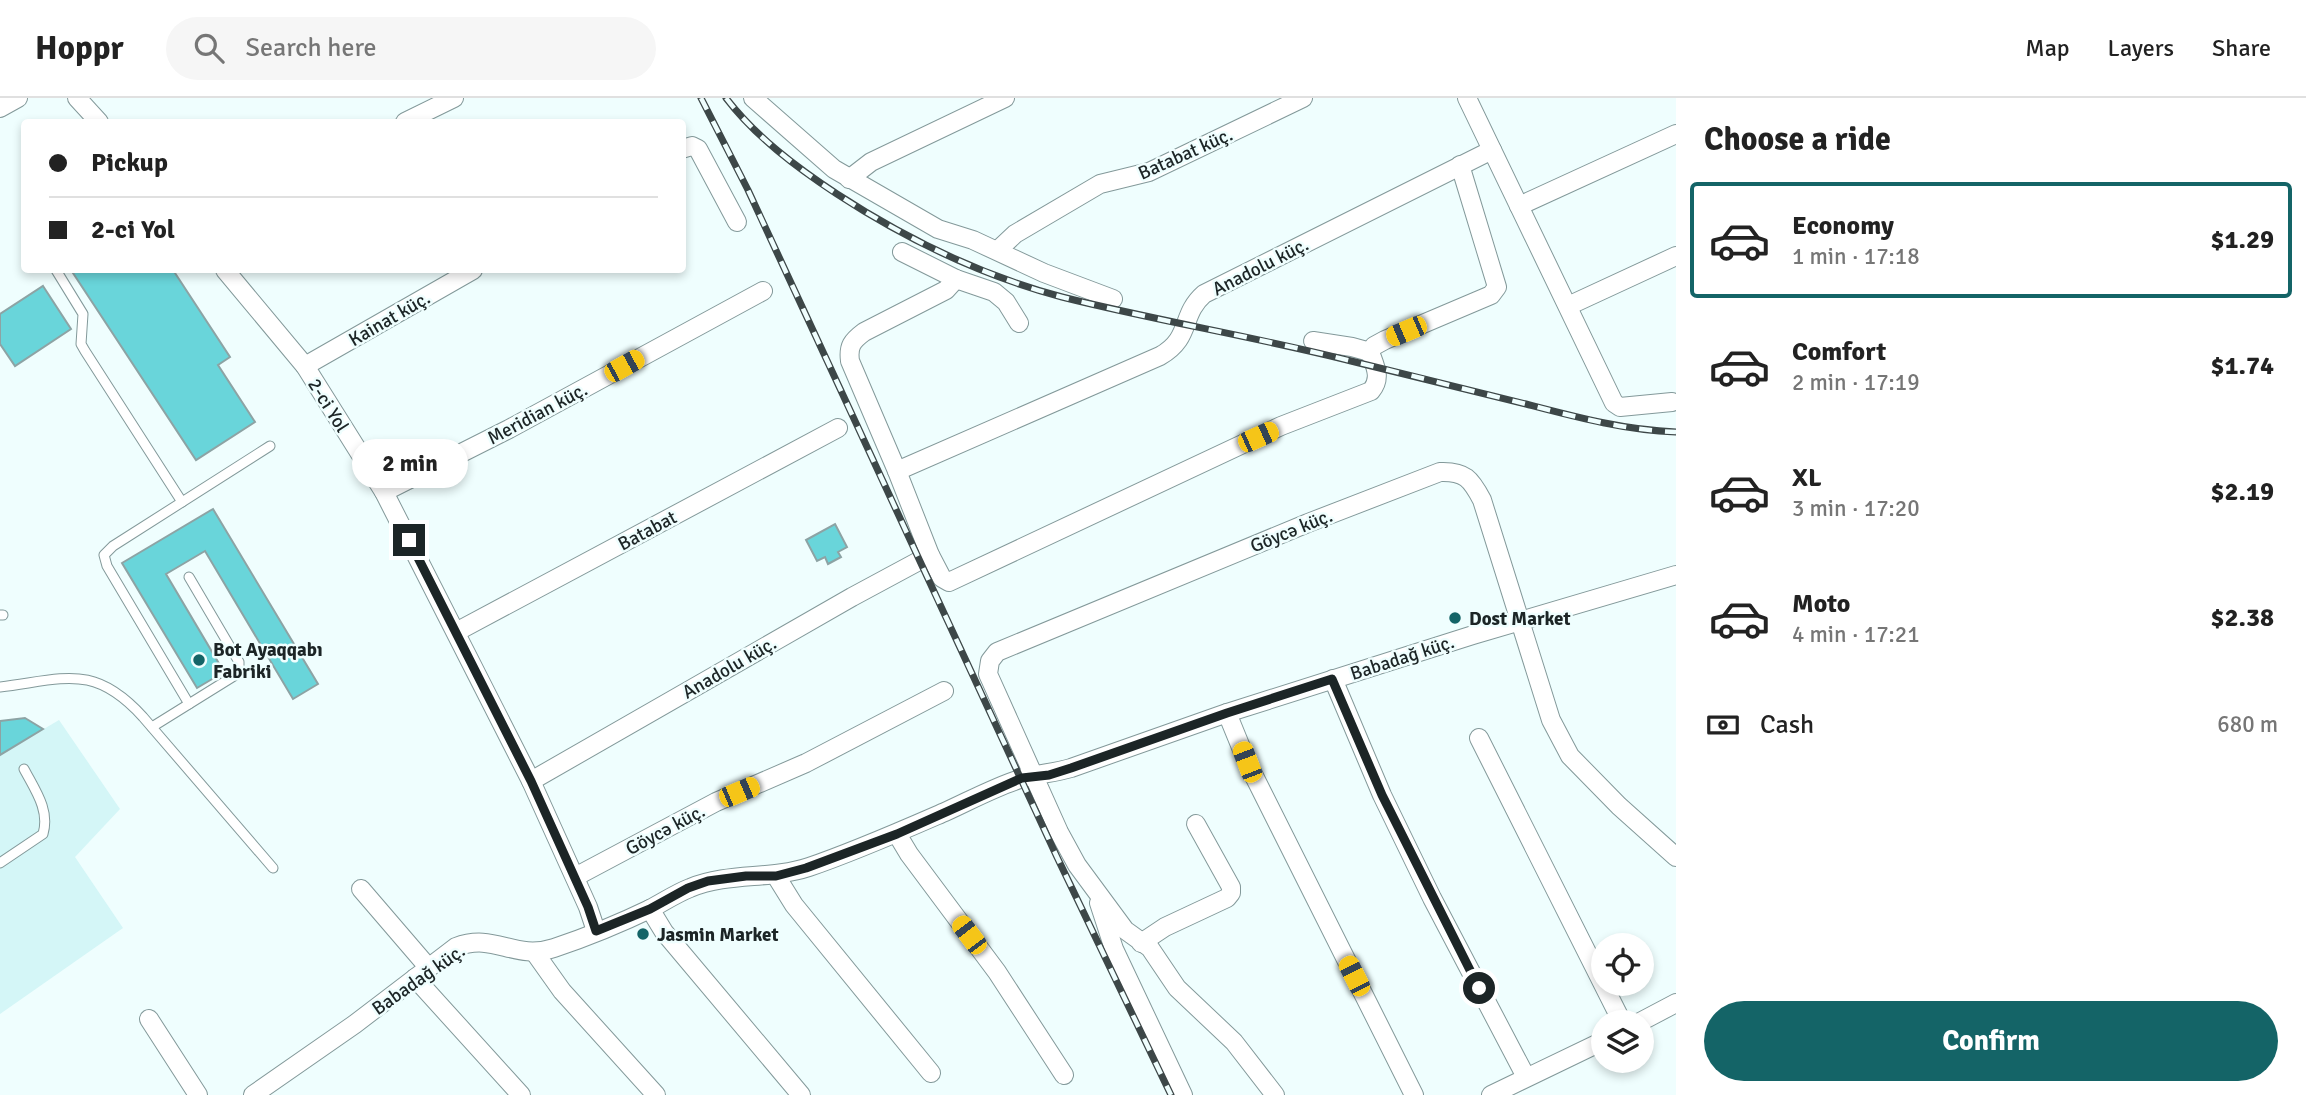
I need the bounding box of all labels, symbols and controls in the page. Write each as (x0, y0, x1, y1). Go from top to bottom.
search box (166, 17, 656, 80)
text: Hoppr (35, 28, 124, 69)
icon: search (190, 29, 228, 67)
text: Search here (246, 32, 377, 64)
text: Map (2025, 33, 2070, 63)
text: Layers (2108, 33, 2174, 63)
text: Share (2212, 33, 2271, 63)
text: Choose a ride (1704, 120, 1891, 159)
street label: Batabat küç. (1134, 122, 1236, 185)
text: Pickup (91, 147, 168, 179)
icon: car (1708, 209, 1771, 272)
text: Economy (1792, 210, 1894, 242)
text: 2-ci Yol (91, 214, 175, 246)
text: $1.29 (2210, 224, 2274, 256)
street label: Anadolu küç. (1208, 232, 1313, 301)
text: 1 min · 17:18 (1792, 242, 1920, 271)
street label: Kainat küç. (344, 286, 435, 352)
car (1383, 313, 1430, 349)
icon: car (1708, 335, 1771, 398)
text: Comfort (1792, 336, 1886, 368)
car (601, 347, 648, 385)
text: $1.74 (2210, 350, 2274, 382)
text: 2 min · 17:19 (1792, 368, 1920, 397)
street label: 2-ci Yol (302, 374, 354, 437)
street label: Meridian küç. (483, 377, 592, 450)
car (1235, 419, 1282, 455)
callout: 2 min (351, 438, 467, 488)
text: 2 min (382, 449, 438, 478)
icon: car (1708, 461, 1771, 524)
text: XL (1792, 462, 1822, 494)
text: $2.19 (2210, 476, 2274, 508)
text: 3 min · 17:20 (1792, 494, 1920, 523)
street label: Göycə küç. (1247, 504, 1336, 558)
street label: Batabat (614, 505, 681, 556)
route end (393, 524, 425, 556)
icon: car (1708, 587, 1771, 650)
text: Moto (1792, 588, 1850, 620)
text: $2.38 (2210, 602, 2274, 634)
place label: Dost Market (1469, 607, 1571, 631)
marker: Dost Market (1447, 610, 1463, 626)
text: 4 min · 17:21 (1792, 620, 1920, 649)
street label: Babadağ küç. (1347, 630, 1457, 686)
street label: Anadolu küç. (678, 631, 781, 704)
place label: Bot Ayaqqabı Fabriki (213, 638, 323, 684)
marker: Bot Ayaqqabı Fabriki (191, 652, 207, 668)
icon: cash (1704, 706, 1742, 744)
text: Cash (1760, 709, 1814, 741)
text: 680 m (2217, 710, 2278, 739)
car (1230, 739, 1265, 785)
car (716, 774, 763, 810)
street label: Göycə küç. (622, 799, 709, 861)
car (948, 912, 991, 958)
place label: Jasmin Market (657, 923, 779, 947)
marker: Jasmin Market (635, 926, 651, 942)
map controls (1591, 933, 1654, 1073)
button: locate (1591, 933, 1654, 996)
street label: Babadağ küç. (367, 939, 470, 1021)
car (1336, 953, 1373, 999)
route start (1463, 972, 1495, 1004)
button: Confirm (1704, 1001, 2278, 1081)
button: layers (1591, 1010, 1654, 1073)

